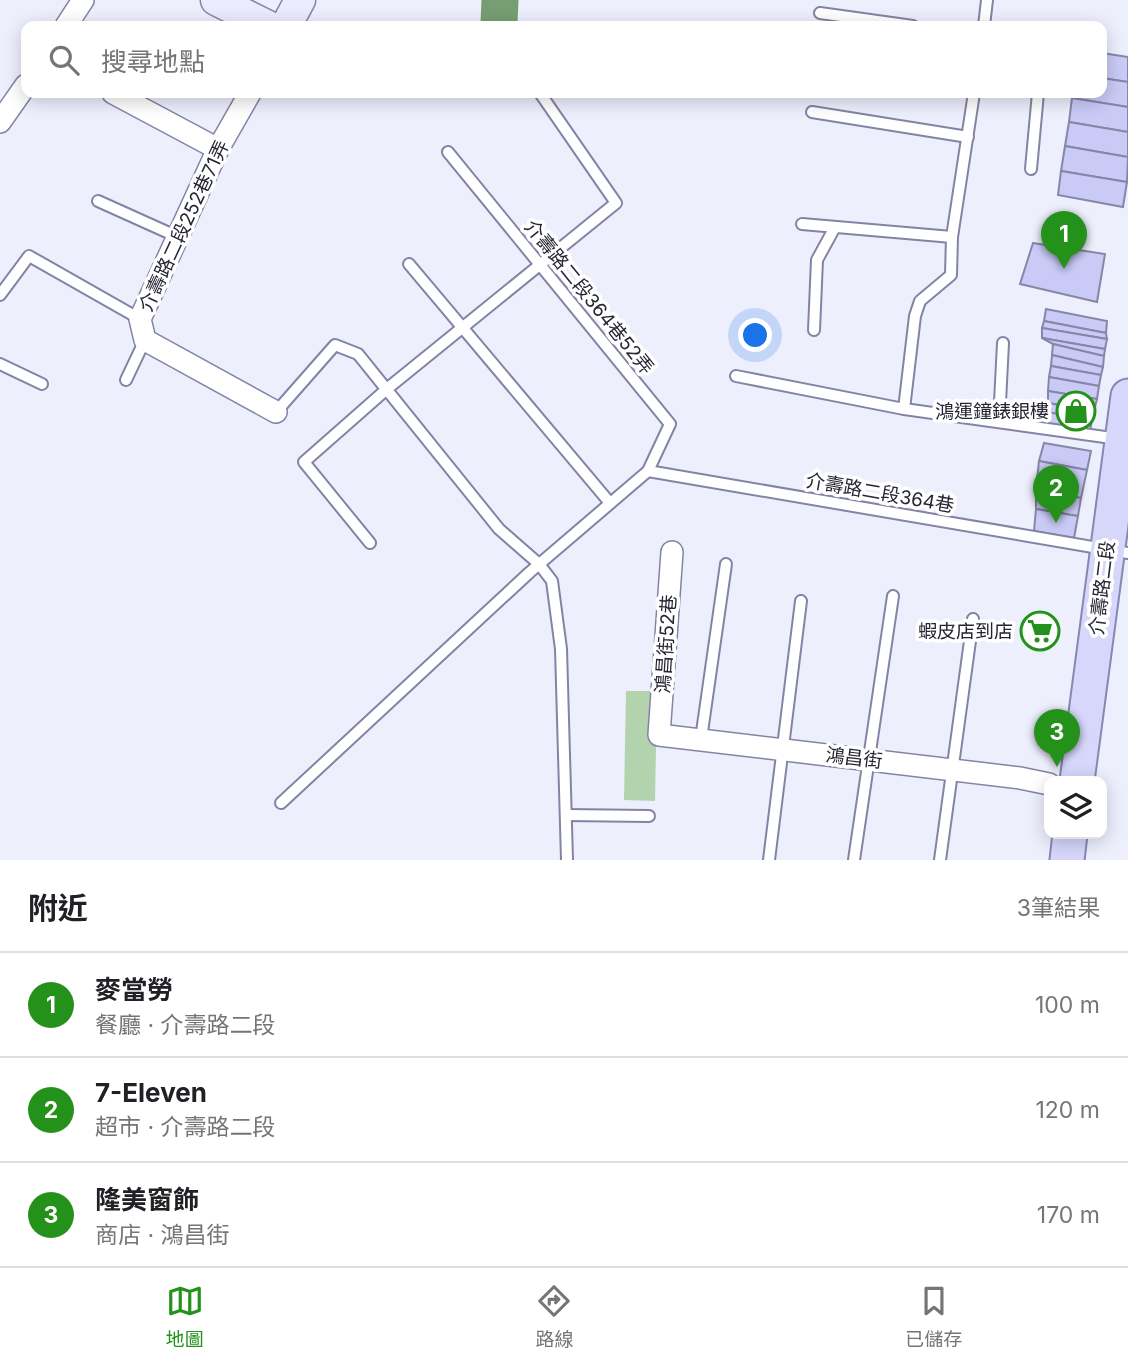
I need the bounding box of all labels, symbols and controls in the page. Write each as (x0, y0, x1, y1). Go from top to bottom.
search box (21, 21, 1107, 98)
icon: search (45, 41, 83, 79)
text: 搜尋地點 (101, 46, 205, 77)
street label: 介壽路二段252巷71弄 (134, 137, 234, 315)
pin: 1 (1041, 211, 1087, 269)
street label: 介壽路二段364巷52弄 (520, 215, 658, 379)
your location (738, 318, 772, 352)
shop icon: 鴻運鐘錶銀樓 (1055, 390, 1097, 432)
place label: 鴻運鐘錶銀樓 (935, 400, 1049, 423)
pin: 2 (1033, 465, 1079, 523)
street label: 介壽路二段364巷 (804, 469, 956, 517)
street label: 介壽路二段 (1085, 539, 1119, 637)
street label: 鴻昌街52巷 (651, 594, 681, 694)
supermarket icon: 蝦皮店到店 (1019, 610, 1061, 652)
place label: 蝦皮店到店 (918, 620, 1013, 643)
pin: 3 (1034, 709, 1080, 767)
street label: 鴻昌街 (824, 743, 884, 773)
map controls (1044, 776, 1107, 839)
button: layers (1044, 776, 1107, 839)
text: 附近 (28, 890, 88, 926)
text: 3筆結果 (1017, 894, 1100, 922)
text: 麥當勞 (95, 974, 173, 1005)
text: 1 (46, 991, 56, 1019)
text: 100 m (1035, 991, 1100, 1019)
text: 餐廳 · 介壽路二段 (95, 1011, 276, 1039)
text: 7-Eleven (95, 1077, 207, 1108)
text: 2 (44, 1096, 58, 1124)
text: 120 m (1035, 1096, 1100, 1124)
text: 超市 · 介壽路二段 (95, 1113, 276, 1141)
text: 隆美窗飾 (95, 1184, 199, 1215)
text: 3 (44, 1201, 58, 1229)
text: 170 m (1037, 1201, 1100, 1229)
text: 商店 · 鴻昌街 (95, 1221, 230, 1249)
tab: 地圖 (166, 1282, 204, 1351)
tab: 路線 (535, 1282, 573, 1351)
tab: 已儲存 (905, 1282, 962, 1351)

